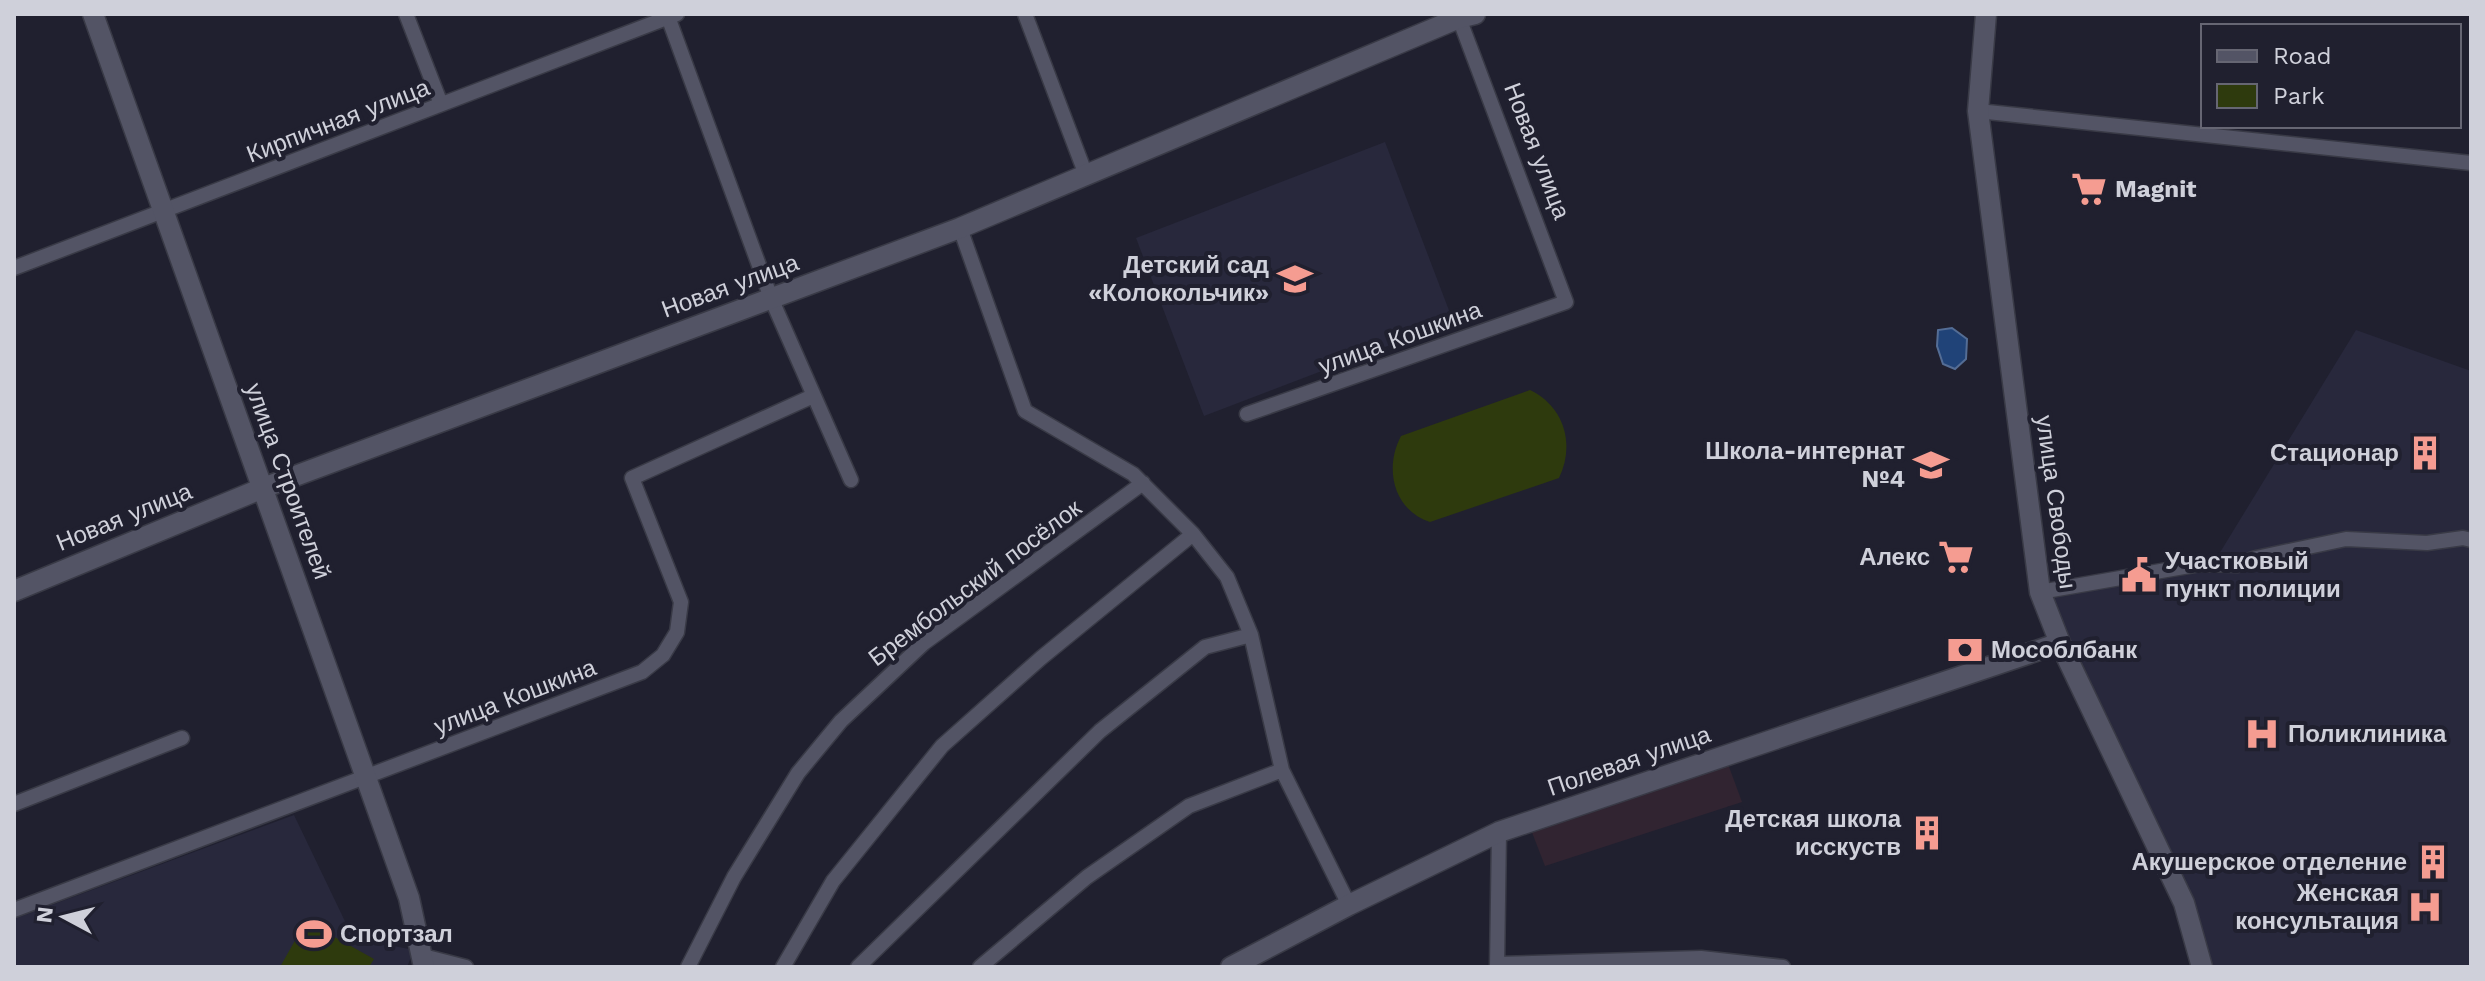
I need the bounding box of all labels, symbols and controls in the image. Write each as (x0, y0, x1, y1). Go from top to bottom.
legend (2201, 24, 2461, 128)
text: Road (2273, 42, 2332, 70)
street label: Кирпичная улица (243, 73, 434, 169)
street label: Новая улица (1498, 79, 1576, 224)
text: Park (2273, 82, 2325, 110)
supermarket icon: Magnit (2070, 170, 2108, 208)
place label: Magnit (2115, 175, 2197, 203)
street label: Новая улица (658, 248, 803, 324)
place label: Детский сад «Колокольчик» (1088, 251, 1269, 307)
school or university icon: Детский сад «Колокольчик» (1276, 260, 1314, 298)
street label: улица Кошкина (1315, 295, 1486, 380)
street label: улица Строителей (240, 379, 336, 583)
street label: улица Свободы (2030, 413, 2082, 591)
building icon: Стационар (2406, 434, 2444, 472)
place label: Школа-интернат №4 (1705, 437, 1905, 493)
place label: Стационар (2270, 439, 2399, 467)
school or university icon: Школа-интернат №4 (1912, 446, 1950, 484)
street label: Новая улица (52, 477, 196, 557)
street label: Брембольский посёлок (863, 494, 1087, 672)
supermarket icon: Алекс (1937, 538, 1975, 576)
place label: Алекс (1859, 543, 1930, 571)
place label: Участковый пункт полиции (2165, 547, 2341, 603)
public building icon: Участковый пункт полиции (2120, 556, 2158, 594)
bank icon: Мособлбанк (1946, 631, 1984, 669)
place label: Мособлбанк (1991, 636, 2138, 664)
street label: улица Кошкина (430, 653, 601, 741)
hospital icon: Поликлиника (2243, 715, 2281, 753)
street label: Полевая улица (1544, 720, 1715, 802)
place label: Поликлиника (2288, 720, 2447, 748)
place label: Детская школа исскуств (1725, 805, 1902, 861)
building icon: Детская школа исскуств (1908, 814, 1946, 852)
building icon: Акушерское отделение (2414, 843, 2452, 881)
place label: Акушерское отделение (2131, 848, 2407, 876)
north arrow (24, 877, 104, 957)
place label: Женская консультация (2235, 879, 2399, 935)
hospital icon: Женская консультация (2406, 888, 2444, 926)
text: N (31, 905, 58, 924)
sports icon: Спортзал (295, 915, 333, 953)
place label: Спортзал (340, 920, 453, 948)

